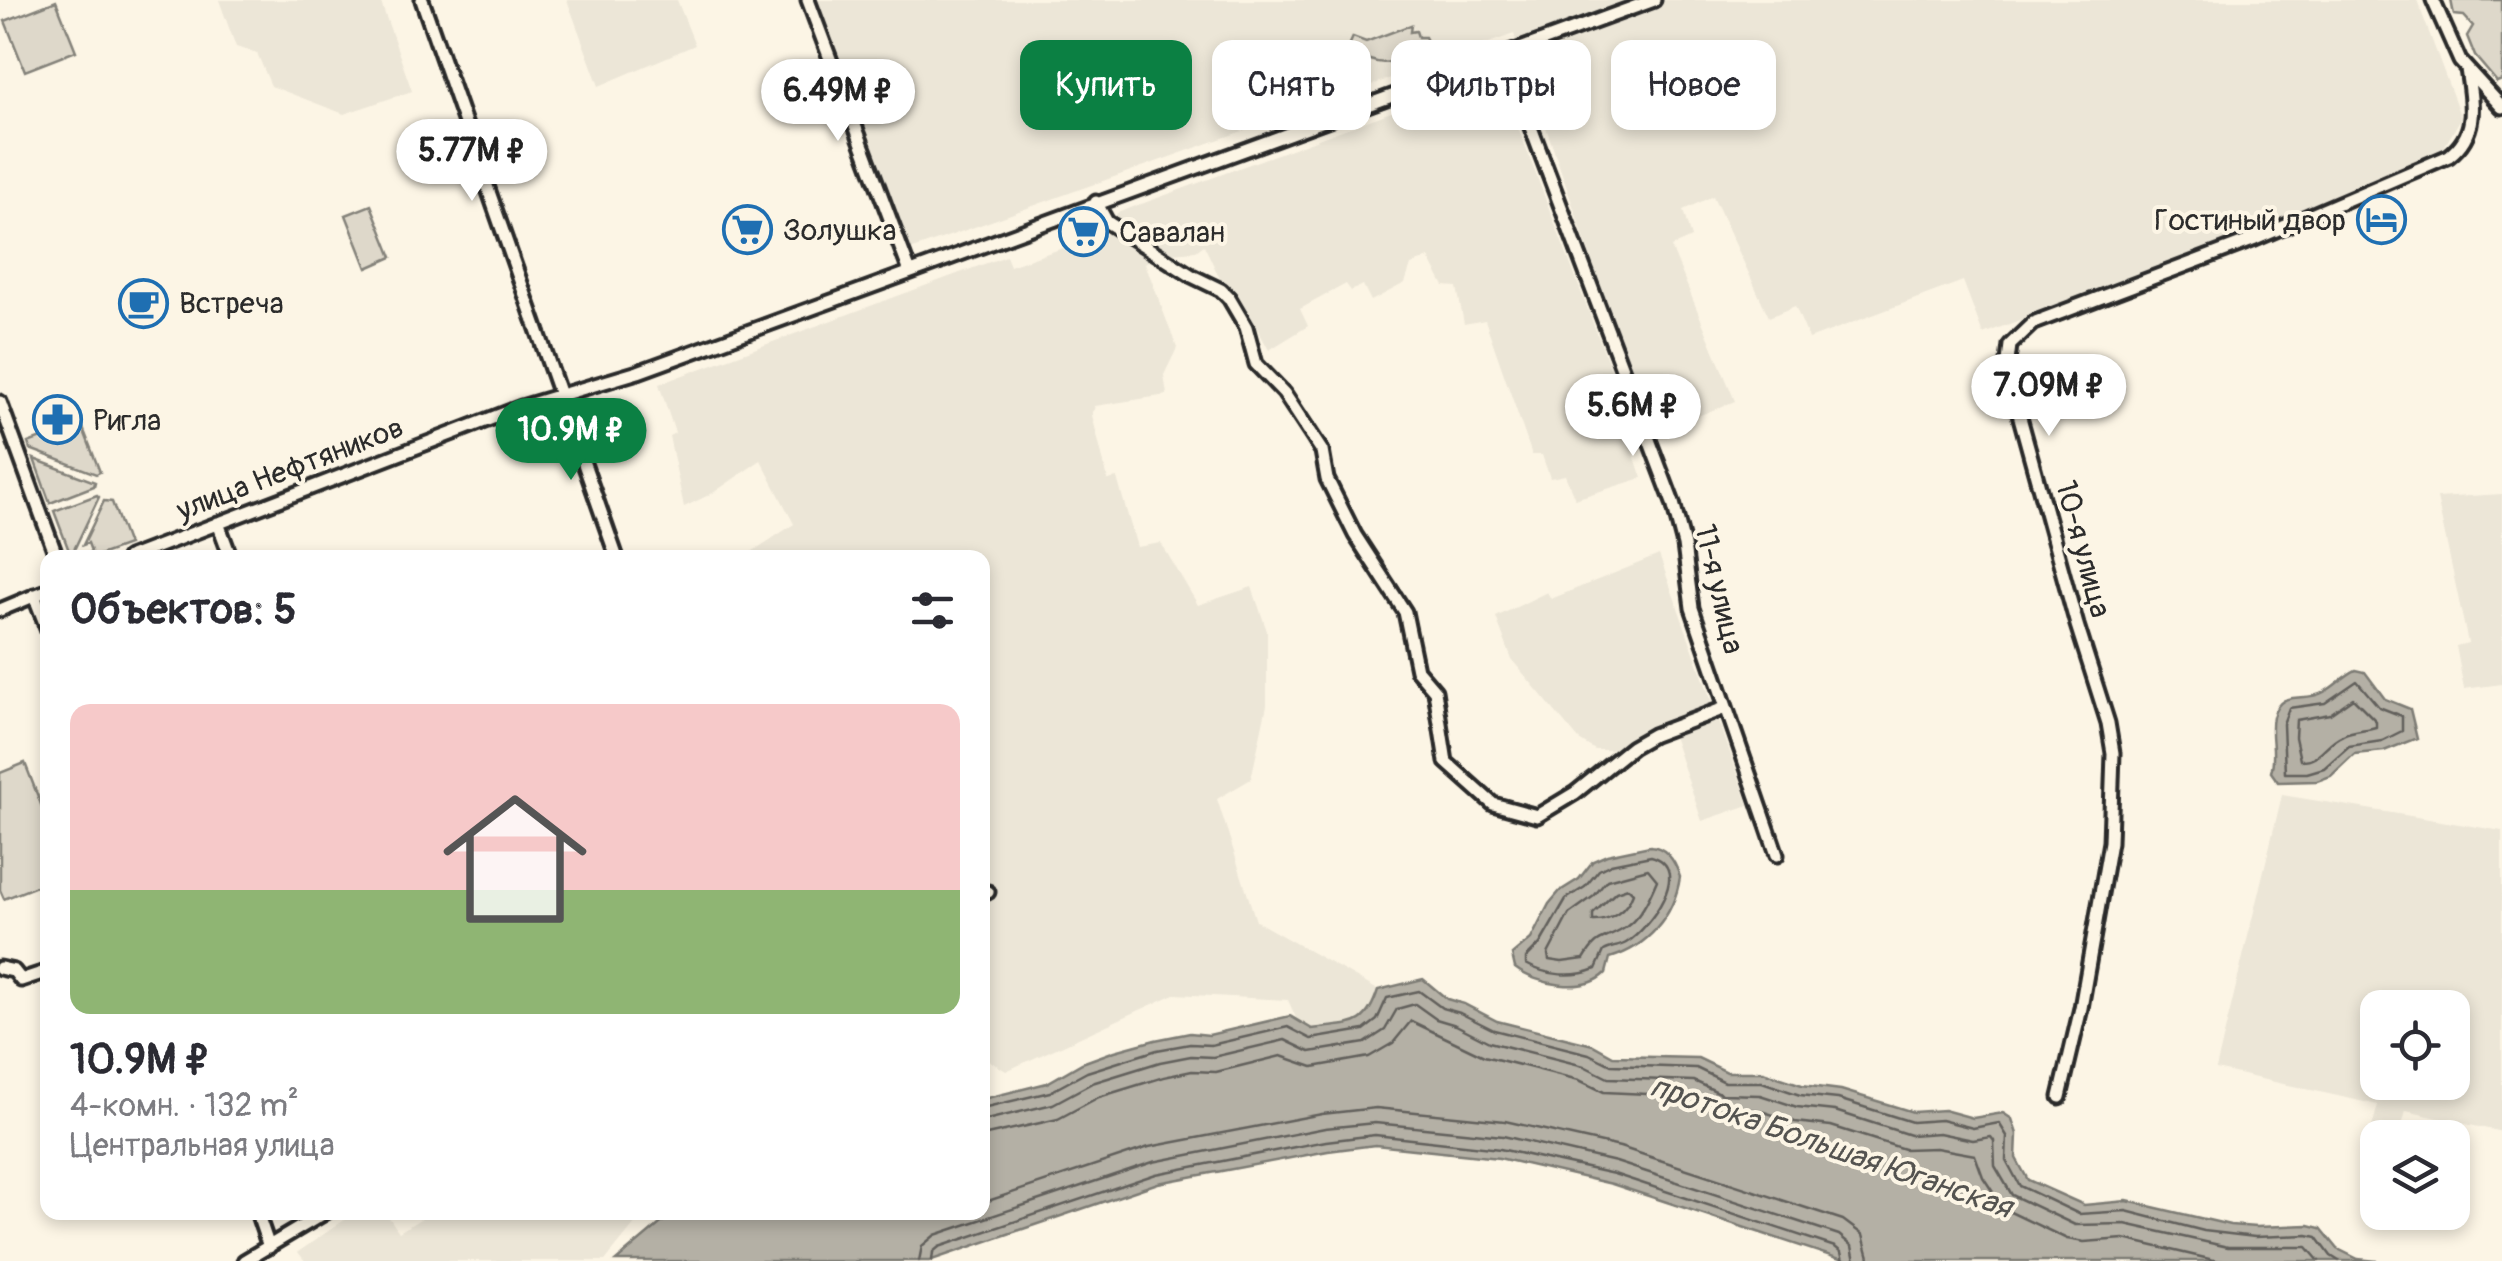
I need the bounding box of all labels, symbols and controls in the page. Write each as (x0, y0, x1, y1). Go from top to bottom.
chip: Купить (1020, 40, 1192, 130)
chip: Снять (1212, 40, 1371, 130)
chip: Фильтры (1391, 40, 1591, 130)
chip: Новое (1611, 40, 1776, 130)
pin: 6.49M ₽ (746, 59, 930, 144)
text: 6.49M ₽ (783, 71, 893, 111)
pin: 5.77M ₽ (380, 119, 564, 204)
text: 5.77M ₽ (418, 131, 526, 171)
hotel icon: Гостиный двор (2355, 194, 2407, 246)
place label: Гостиный двор (2154, 202, 2346, 239)
supermarket icon: Золушка (722, 204, 774, 256)
supermarket icon: Савалан (1058, 206, 1110, 258)
place label: Золушка (783, 212, 896, 249)
place label: Савалан (1119, 214, 1225, 251)
cafe icon: Встреча (118, 277, 170, 329)
place label: Встреча (179, 285, 284, 322)
pin: 7.09M ₽ (1957, 354, 2141, 439)
text: 7.09M ₽ (1993, 366, 2105, 406)
pin: 5.6M ₽ (1552, 374, 1714, 459)
text: 5.6M ₽ (1587, 386, 1679, 426)
pharmacy icon: Ригла (32, 394, 84, 446)
pin: 10.9M ₽ (479, 398, 663, 483)
place label: Ригла (93, 402, 161, 439)
street label: улица Нефтяников (170, 409, 409, 530)
text: 10.9M ₽ (517, 410, 625, 450)
street label: 10-я улица (2047, 476, 2119, 622)
street label: 11-я улица (1686, 521, 1752, 657)
icon: filters (905, 583, 960, 638)
text: Объектов: 5 (70, 584, 297, 636)
icon: home (425, 769, 605, 949)
map controls (2360, 990, 2470, 1230)
button: locate (2360, 990, 2470, 1100)
text: 10.9M ₽ (70, 1034, 211, 1086)
water label: протока Большая Юганская (1645, 1066, 2020, 1229)
text: 4-комн. · 132 m² (70, 1086, 299, 1126)
button: layers (2360, 1120, 2470, 1230)
text: Центральная улица (70, 1126, 335, 1166)

